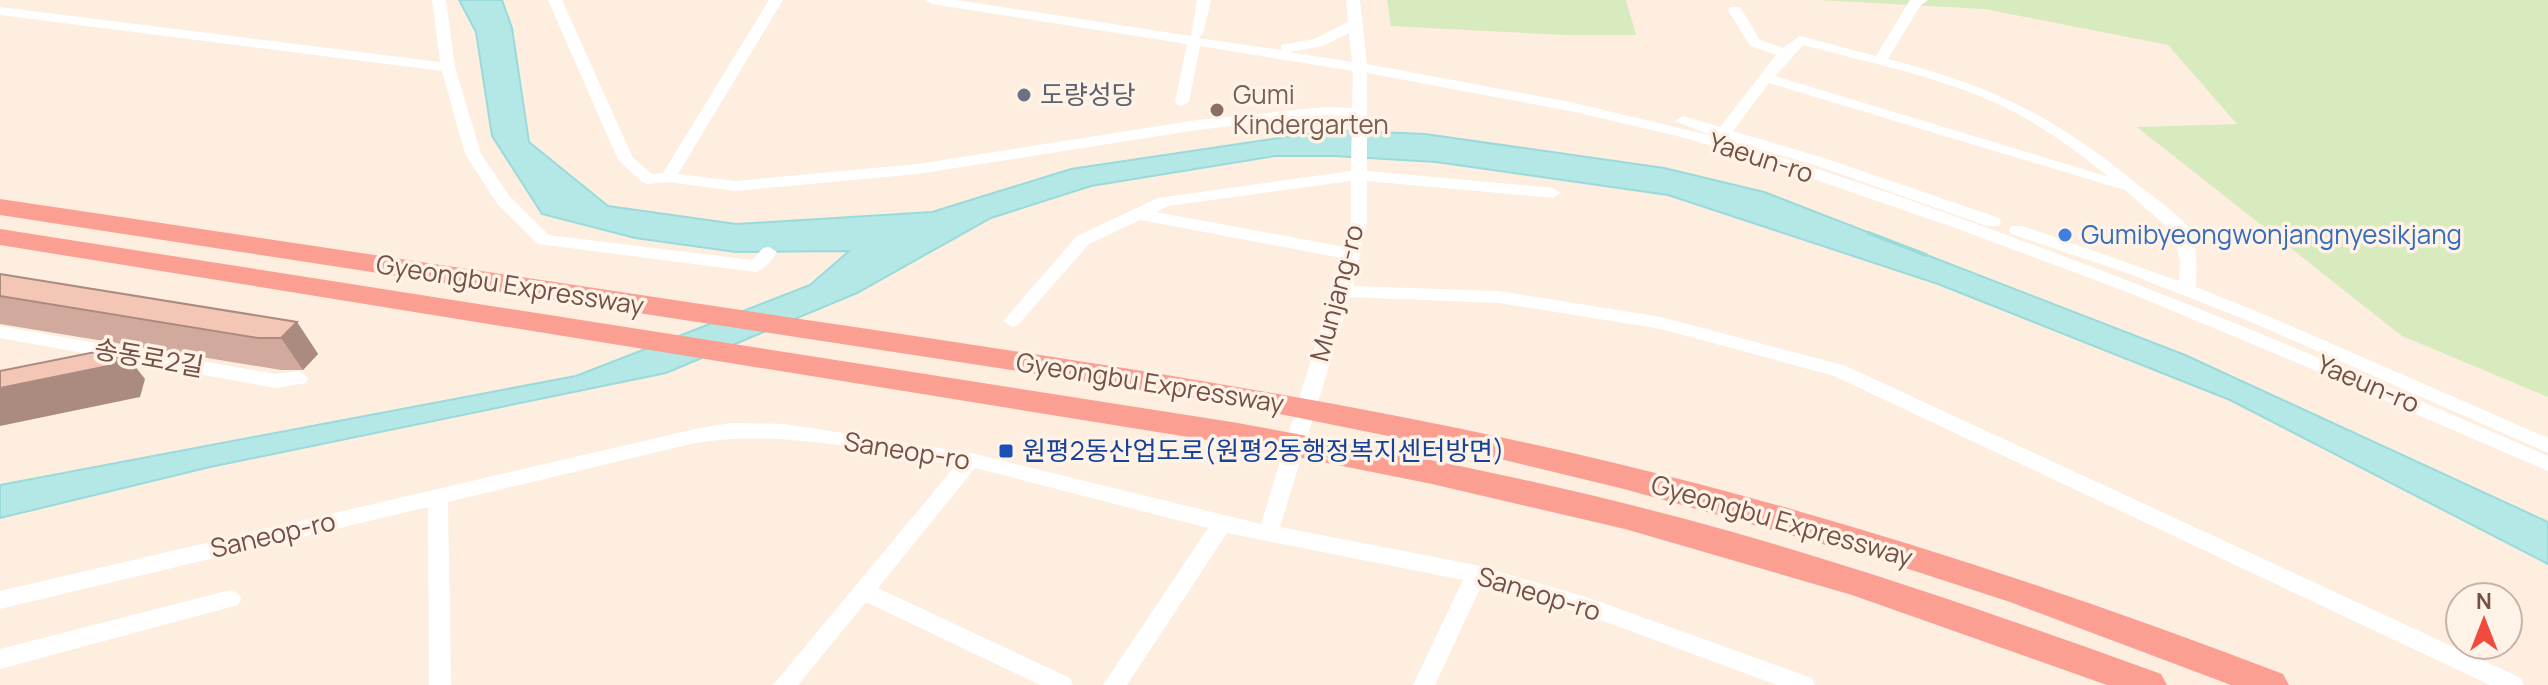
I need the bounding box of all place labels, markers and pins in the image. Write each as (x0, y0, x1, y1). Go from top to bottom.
place label: 도량성당 (1040, 76, 1136, 112)
place label: Gumi Kindergarten (1233, 76, 1389, 142)
marker: 도량성당 (1015, 86, 1033, 104)
marker: Gumi Kindergarten (1208, 101, 1226, 119)
place label: Gumibyeongwonjangnyesikjang (2081, 216, 2462, 252)
marker: Gumibyeongwonjangnyesikjang (2056, 226, 2074, 244)
place label: 원평2동산업도로(원평2동행정복지센터방면) (1022, 432, 1504, 468)
marker: 원평2동산업도로(원평2동행정복지센터방면) (997, 442, 1015, 460)

